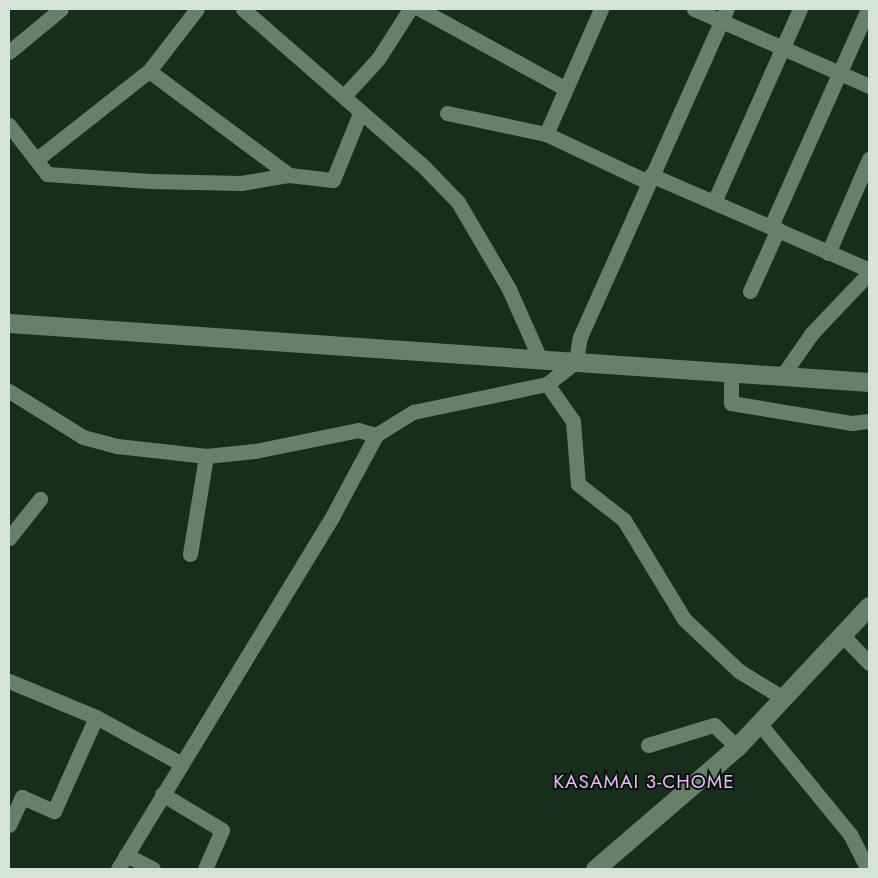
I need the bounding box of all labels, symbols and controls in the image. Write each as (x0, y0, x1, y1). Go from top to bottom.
district label: KASAMAI 3-CHOME (551, 771, 737, 793)

